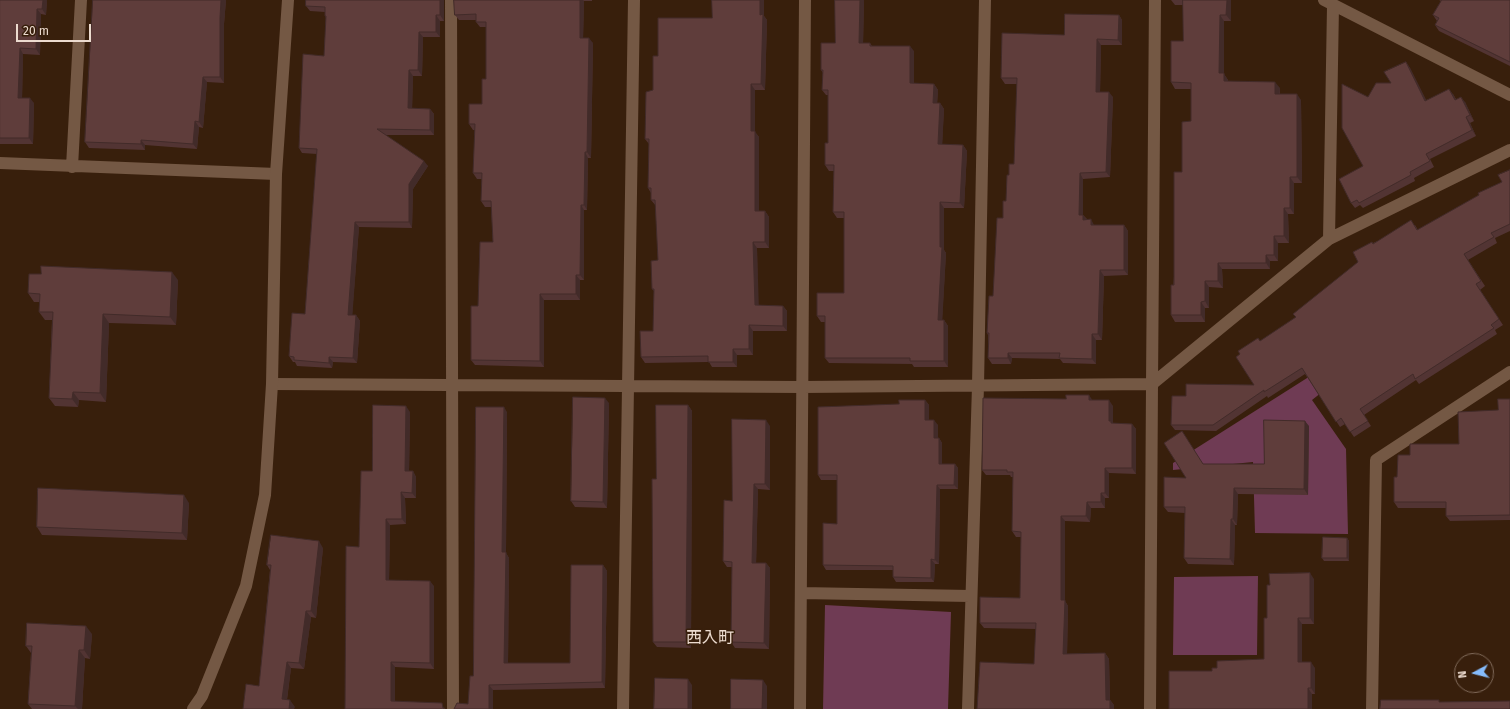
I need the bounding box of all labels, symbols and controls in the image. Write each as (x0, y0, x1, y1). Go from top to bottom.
scale bar (18, 16, 93, 42)
text: 20 m (23, 24, 49, 38)
district label: 西入町 (686, 629, 734, 649)
north arrow (1454, 653, 1494, 693)
text: N (1456, 670, 1469, 679)

